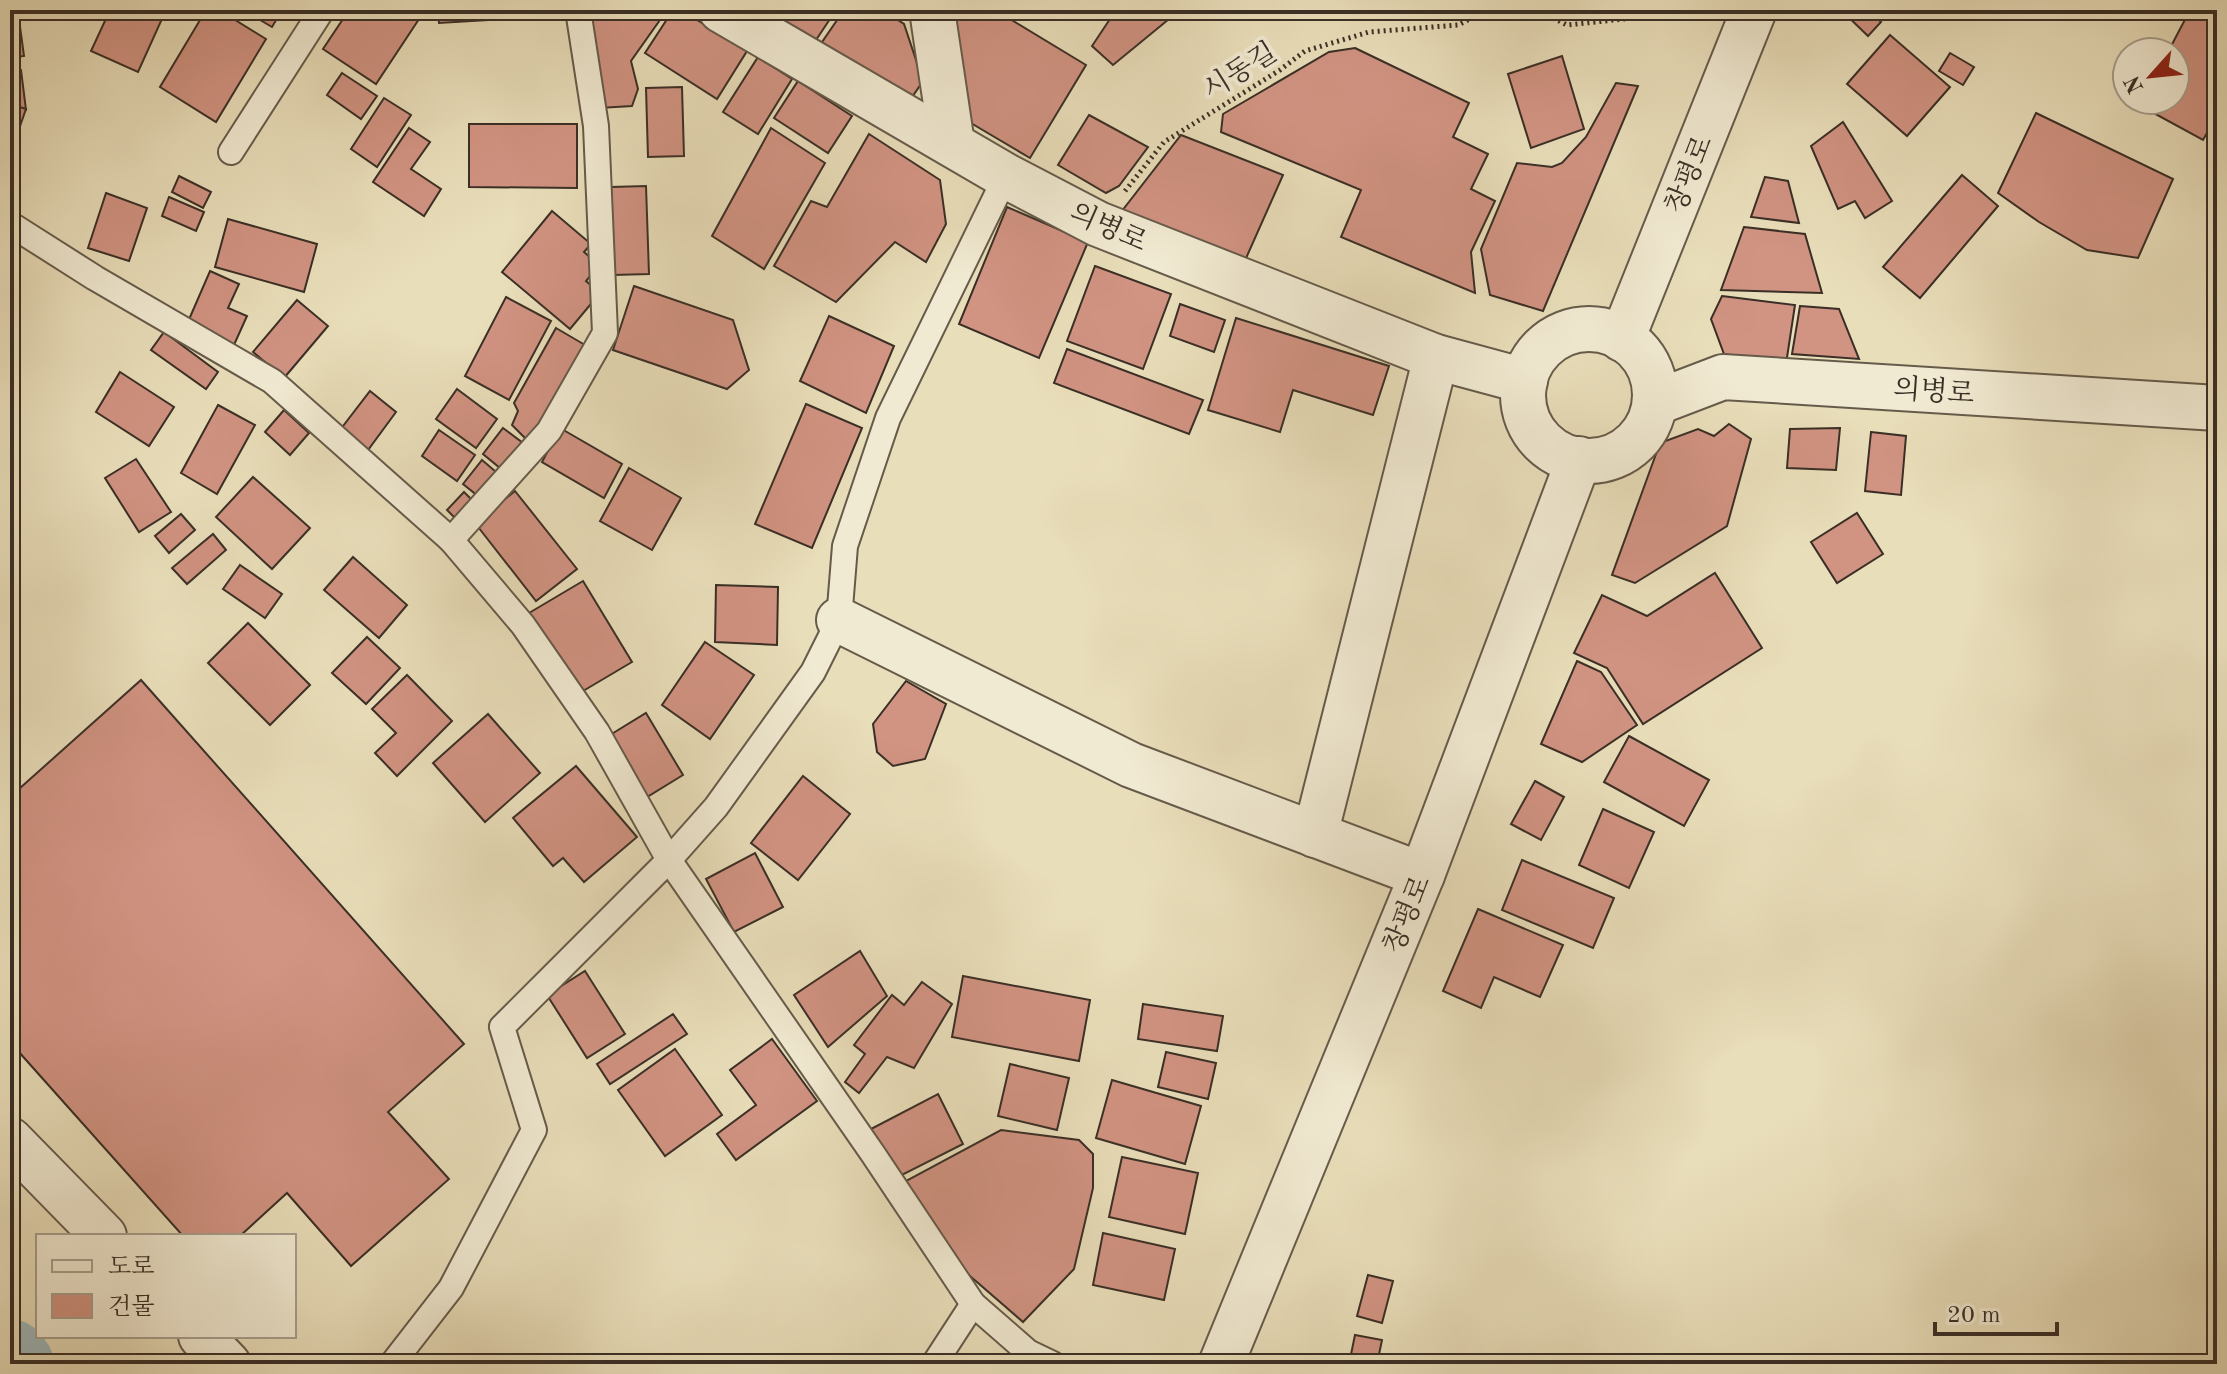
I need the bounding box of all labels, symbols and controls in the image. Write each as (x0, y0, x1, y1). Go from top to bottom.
north arrow (2111, 36, 2191, 116)
street label: 시동길 (1198, 37, 1282, 106)
text: N (2121, 72, 2149, 97)
street label: 창평로 (1661, 132, 1719, 218)
street label: 의병로 (1065, 198, 1151, 258)
street label: 의병로 (1892, 374, 1975, 410)
street label: 창평로 (1379, 872, 1437, 958)
legend (36, 1234, 296, 1338)
text: 도로 (108, 1255, 154, 1280)
scale bar (1935, 1286, 2057, 1336)
text: 건물 (108, 1294, 154, 1320)
text: 20 m (1947, 1304, 2001, 1328)

